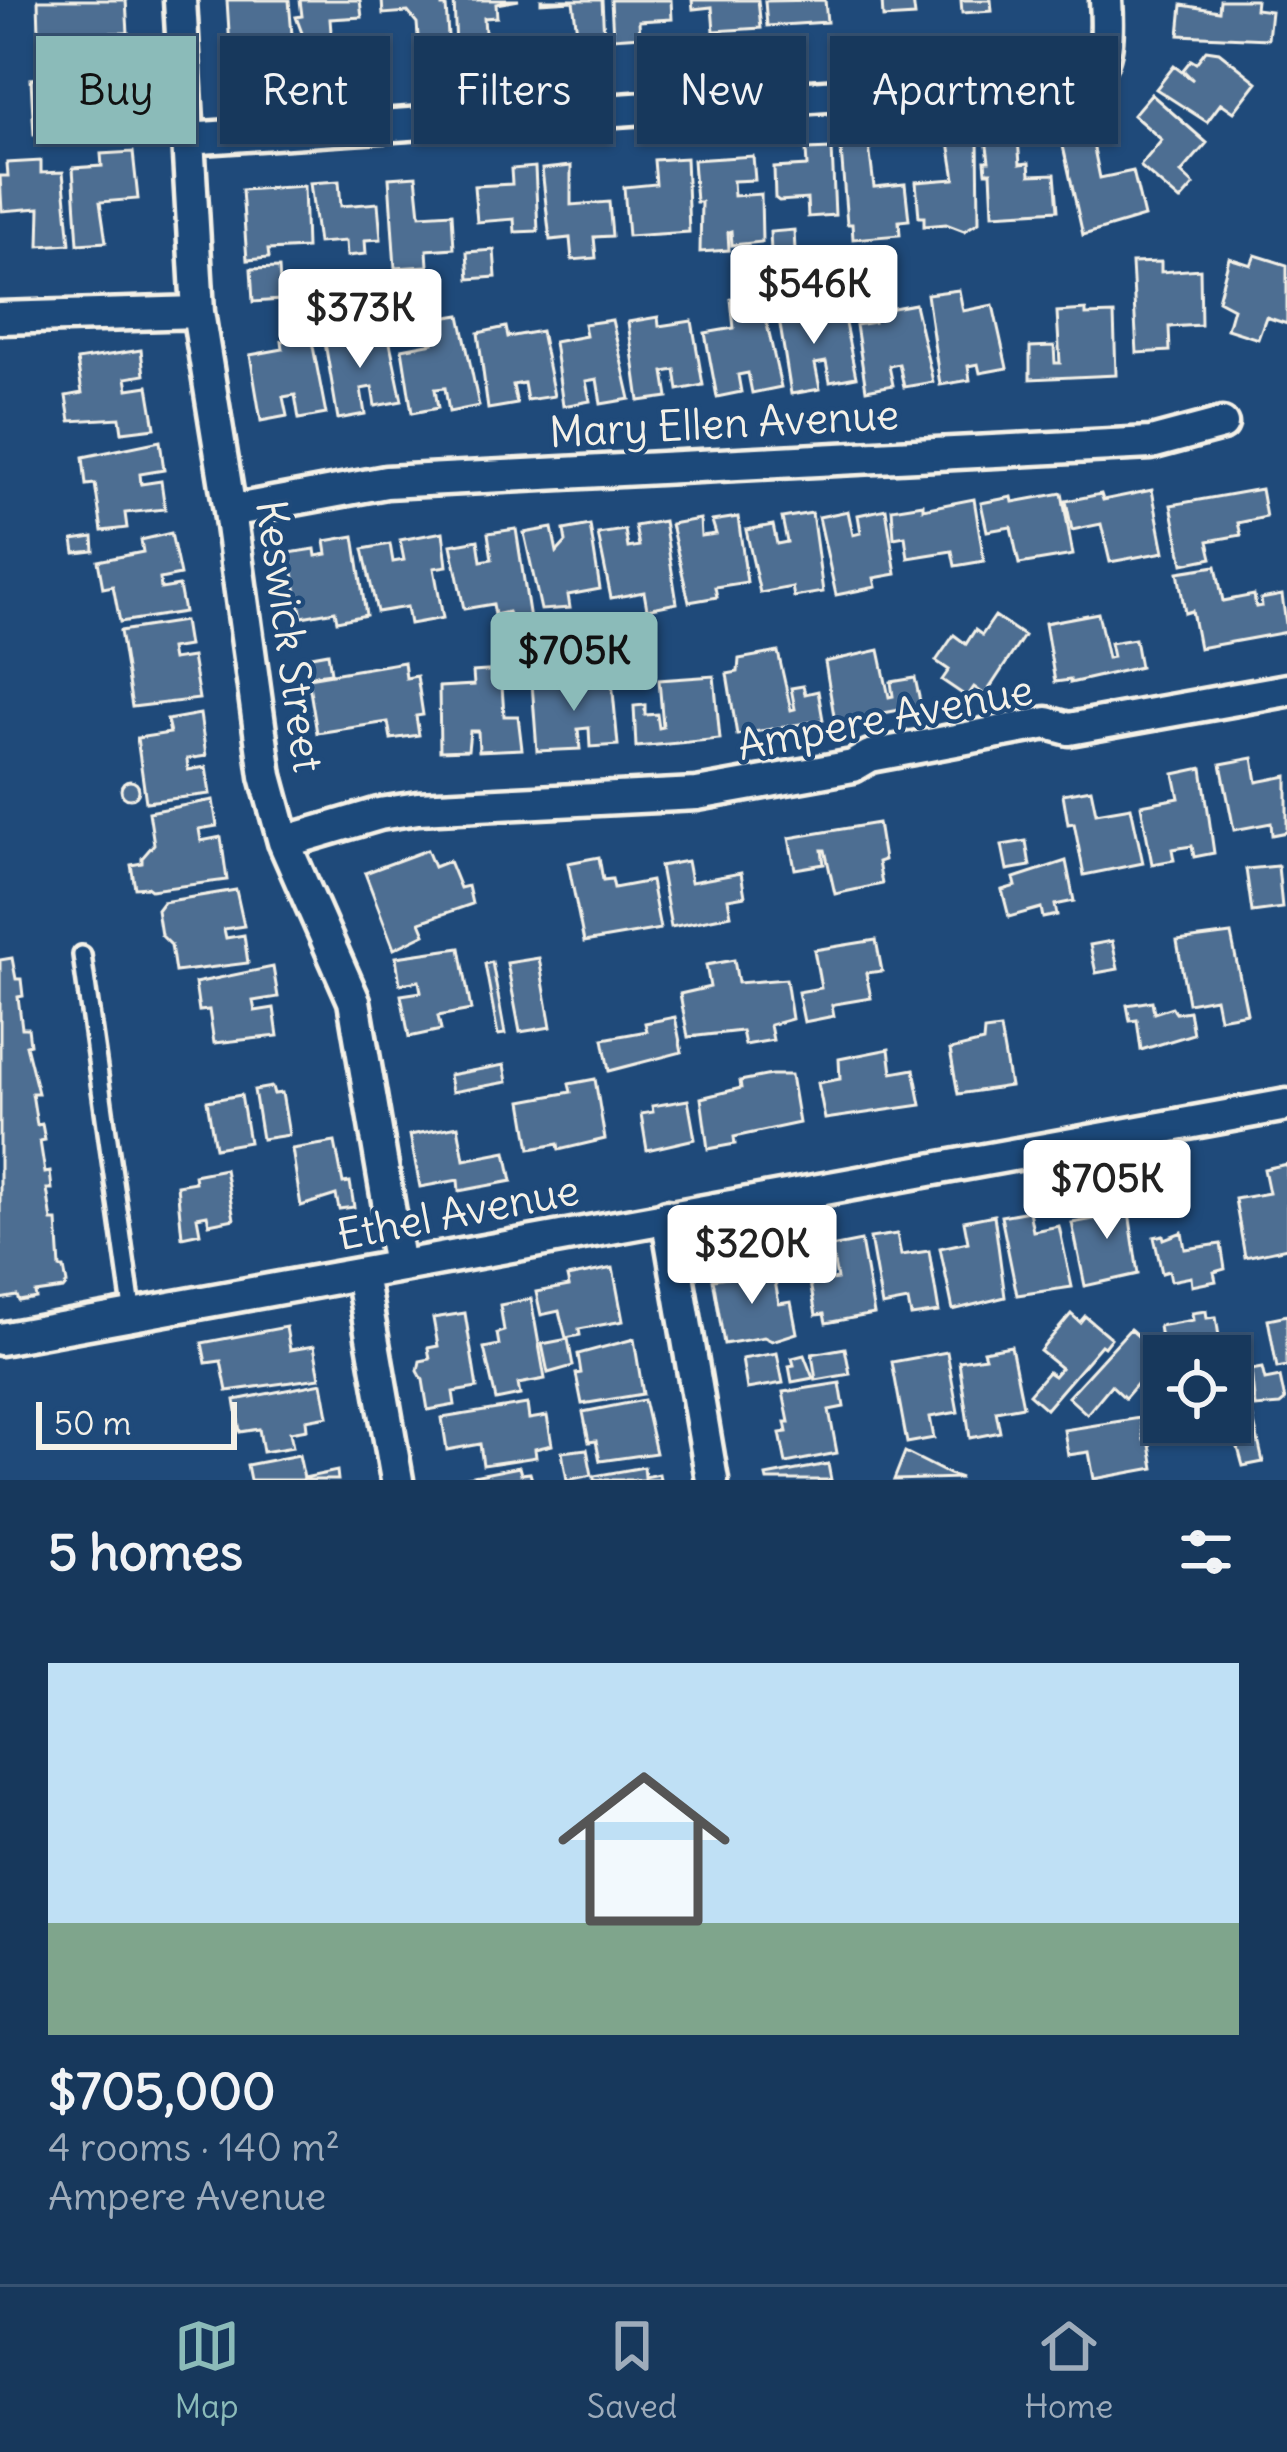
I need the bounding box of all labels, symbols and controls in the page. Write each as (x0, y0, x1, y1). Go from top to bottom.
chip: Buy (36, 36, 196, 144)
chip: Rent (220, 36, 390, 144)
chip: Filters (414, 36, 613, 144)
chip: New (637, 36, 806, 144)
chip: Apartment (830, 36, 1118, 144)
pin: $546K (730, 245, 898, 347)
text: $546K (757, 259, 871, 308)
pin: $373K (276, 269, 444, 371)
text: $373K (305, 283, 415, 332)
street label: Mary Ellen Avenue (548, 388, 900, 458)
street label: Keswick Street (245, 497, 335, 775)
pin: $705K (490, 612, 658, 714)
text: $705K (518, 626, 630, 675)
street label: Ampere Avenue (733, 663, 1037, 771)
pin: $705K (1023, 1140, 1191, 1242)
text: $705K (1051, 1154, 1163, 1203)
street label: Ethel Avenue (333, 1163, 583, 1261)
pin: $320K (668, 1205, 836, 1307)
text: $320K (695, 1219, 809, 1268)
map controls (1143, 1335, 1251, 1443)
button: locate (1143, 1335, 1251, 1443)
scale bar (36, 1396, 237, 1449)
text: 50 m (54, 1402, 131, 1444)
icon: filters (1173, 1519, 1239, 1585)
text: 5 homes (48, 1520, 243, 1584)
icon: home (536, 1741, 752, 1957)
text: $705,000 (48, 2059, 276, 2123)
text: 4 rooms · 140 m² (48, 2123, 340, 2172)
text: Ampere Avenue (48, 2172, 326, 2221)
tab: Map (174, 2313, 240, 2427)
tab: Saved (587, 2313, 677, 2427)
tab: Home (1024, 2313, 1113, 2427)

